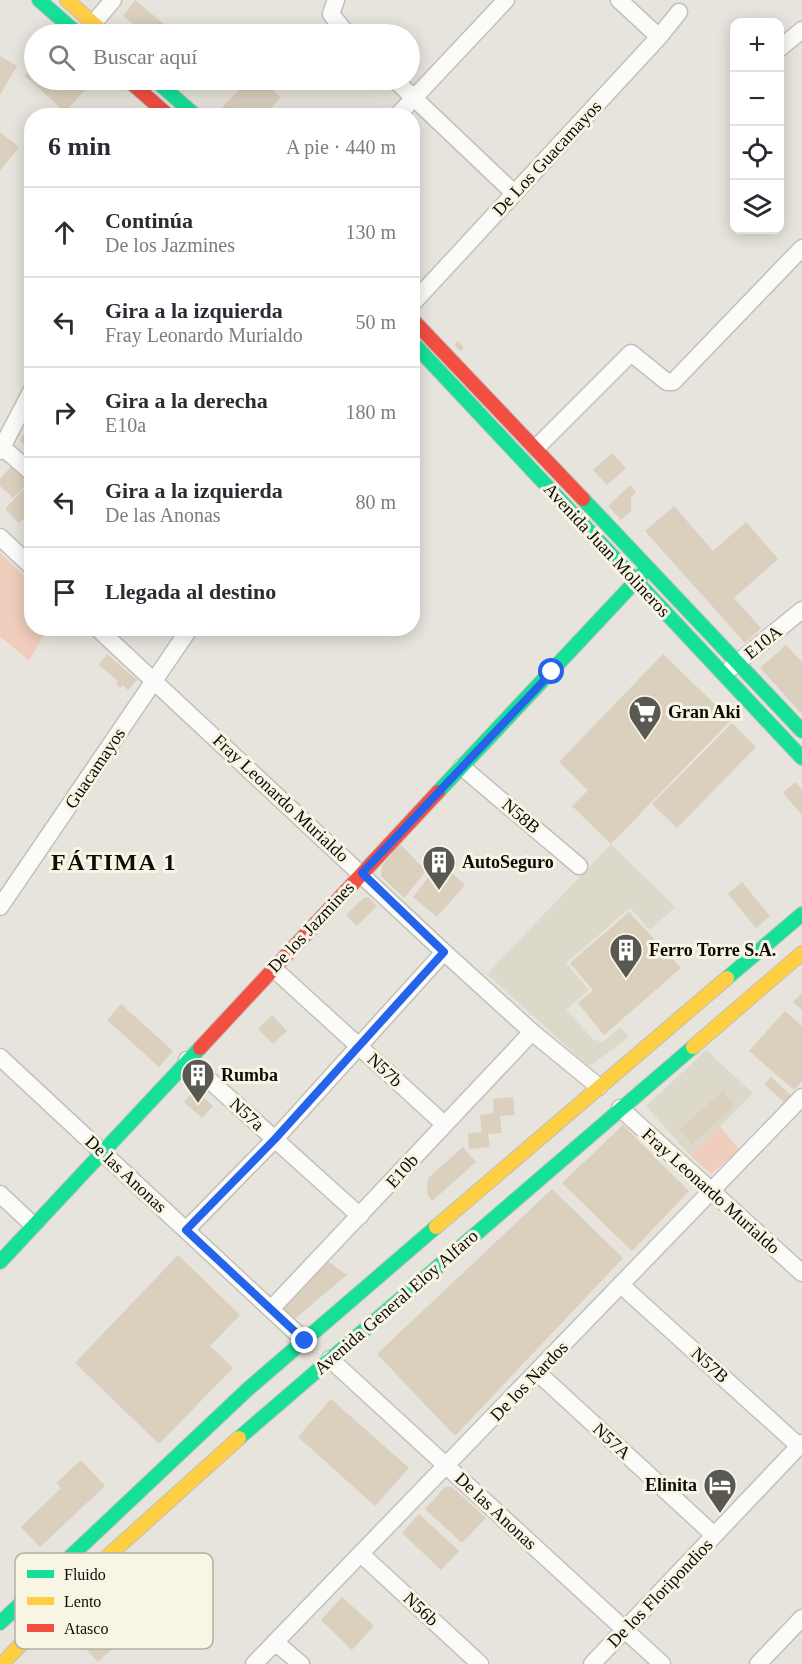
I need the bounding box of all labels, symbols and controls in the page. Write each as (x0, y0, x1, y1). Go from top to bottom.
map controls (730, 18, 784, 234)
button: + (730, 18, 784, 72)
search box (24, 24, 420, 90)
icon: search (45, 41, 78, 74)
text: Buscar aquí (93, 44, 197, 69)
button: − (730, 72, 784, 126)
street label: De Los Guacamayos (489, 96, 605, 220)
button: locate (730, 126, 784, 180)
text: 6 min (48, 132, 111, 161)
text: A pie · 440 m (286, 136, 396, 158)
button: layers (730, 180, 784, 234)
text: Continúa (105, 208, 193, 233)
icon: ahead (48, 216, 81, 249)
text: 130 m (345, 221, 396, 243)
text: De los Jazmines (105, 234, 235, 256)
text: Gira a la izquierda (105, 298, 283, 323)
icon: left (48, 306, 81, 339)
text: 50 m (355, 311, 396, 333)
text: Fray Leonardo Murialdo (105, 324, 303, 346)
text: Gira a la derecha (105, 388, 268, 413)
icon: right (48, 396, 81, 429)
text: 180 m (345, 401, 396, 423)
text: E10a (105, 414, 146, 436)
text: Gira a la izquierda (105, 478, 283, 503)
street label: Avenida Juan Molineros (540, 479, 674, 621)
icon: left (48, 486, 81, 519)
text: 80 m (355, 491, 396, 513)
text: De las Anonas (105, 504, 221, 526)
icon: arrive (48, 576, 81, 609)
text: Llegada al destino (105, 579, 276, 604)
street label: E10A (740, 621, 786, 663)
route start (538, 658, 564, 684)
supermarket icon: Gran Aki (627, 694, 663, 741)
place label: Gran Aki (668, 702, 741, 722)
street label: Guacamayos (61, 724, 129, 812)
street label: Fray Leonardo Murialdo (209, 730, 353, 866)
street label: N58B (498, 795, 544, 837)
building icon: AutoSeguro (421, 844, 457, 891)
district label: FÁTIMA 1 (51, 849, 177, 875)
place label: AutoSeguro (462, 852, 554, 872)
street label: De los Jazmines (264, 877, 358, 977)
building icon: Ferro Torre S.A. (608, 932, 644, 979)
place label: Ferro Torre S.A. (649, 940, 776, 960)
street label: N57b (364, 1049, 406, 1091)
building icon: Rumba (180, 1057, 216, 1104)
place label: Rumba (221, 1065, 278, 1085)
street label: N57a (226, 1094, 268, 1134)
street label: Fray Leonardo Murialdo (638, 1124, 784, 1258)
street label: De las Anonas (81, 1131, 171, 1217)
street label: E10b (382, 1150, 422, 1192)
street label: Avenida General Eloy Alfaro (310, 1226, 482, 1378)
route end (291, 1327, 317, 1353)
street label: De los Nardos (486, 1337, 572, 1425)
street label: N57B (687, 1343, 733, 1387)
street label: N57A (589, 1419, 635, 1463)
hotel icon: Elinita (702, 1467, 738, 1514)
street label: De las Anonas (451, 1468, 541, 1554)
place label: Elinita (645, 1475, 697, 1495)
street label: De los Floripondios (603, 1535, 717, 1651)
legend (15, 1553, 213, 1649)
text: Fluido (64, 1566, 106, 1583)
street label: N56b (400, 1588, 442, 1630)
text: Lento (64, 1593, 101, 1610)
text: Atasco (64, 1620, 108, 1637)

